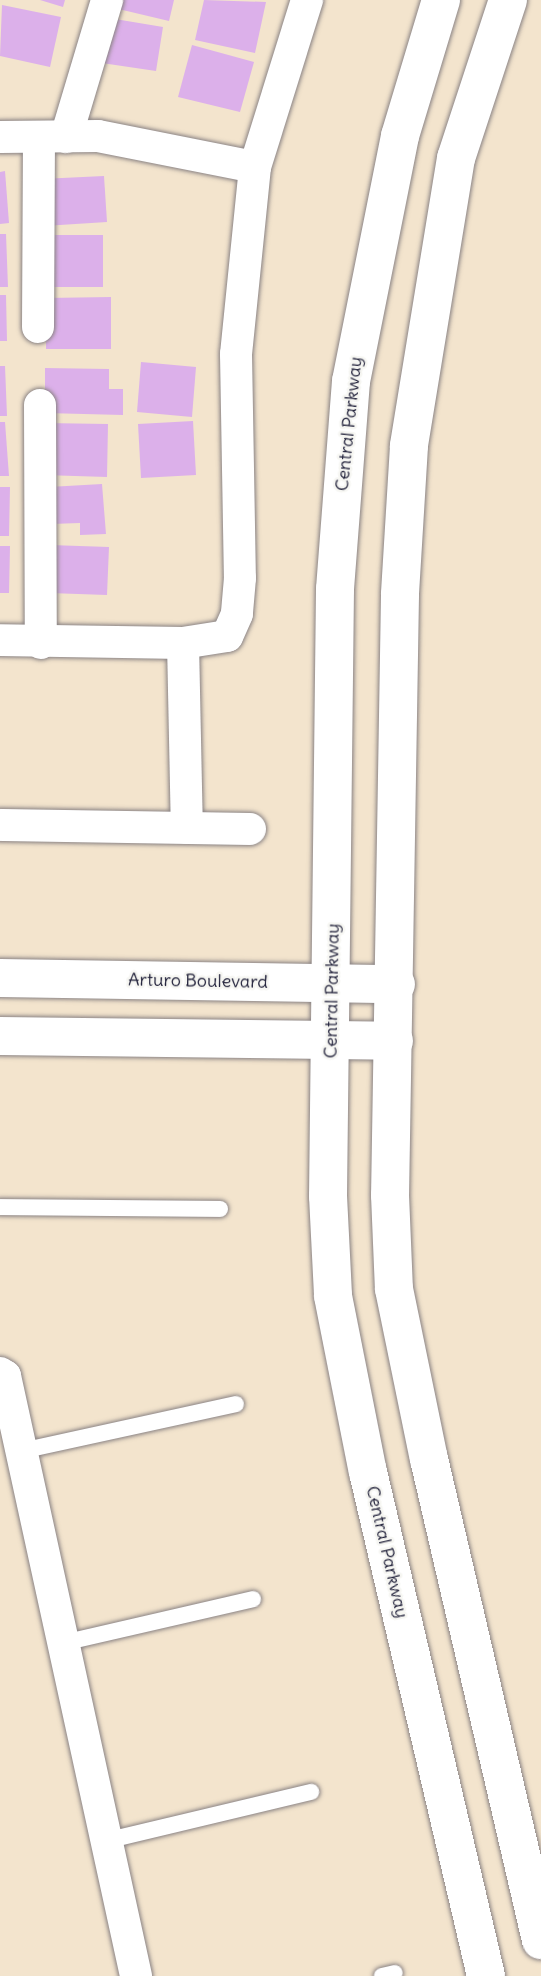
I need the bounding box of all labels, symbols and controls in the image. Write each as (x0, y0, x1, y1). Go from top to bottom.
street label: Central Parkway (331, 356, 367, 492)
street label: Central Parkway (320, 923, 344, 1059)
street label: Arturo Boulevard (128, 969, 268, 993)
street label: Central Parkway (361, 1484, 413, 1620)

